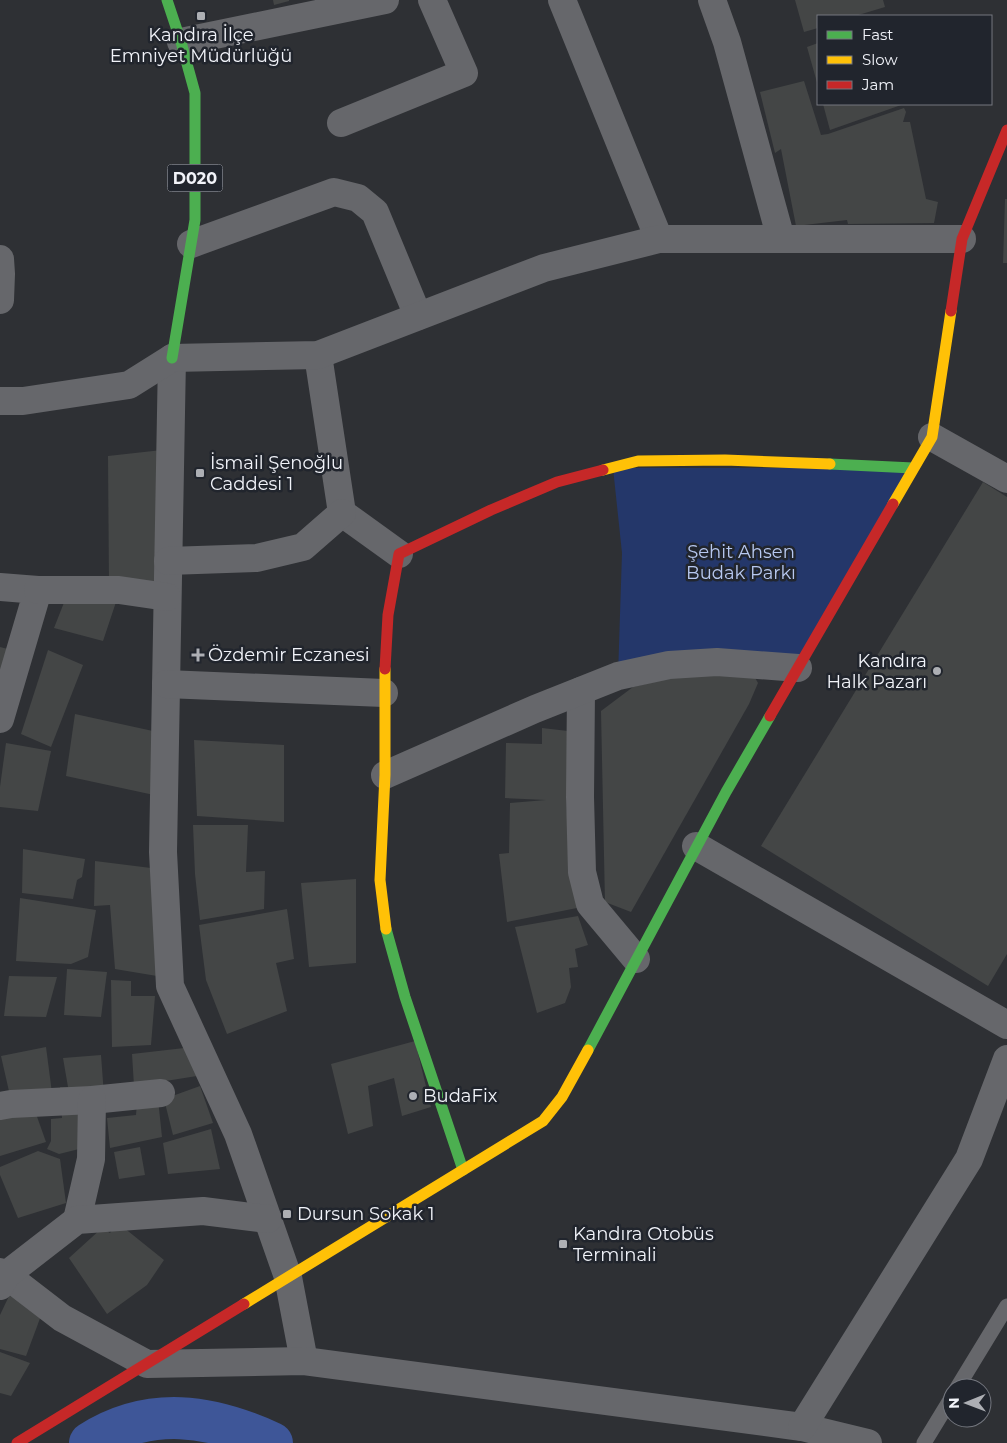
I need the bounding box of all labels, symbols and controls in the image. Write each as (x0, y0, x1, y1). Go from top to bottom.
marker: Kandıra İlçe Emniyet Müdürlüğü (195, 10, 207, 22)
legend (817, 15, 992, 105)
place label: Kandıra İlçe Emniyet Müdürlüğü (110, 24, 292, 67)
text: Fast (862, 25, 893, 44)
text: Slow (862, 50, 898, 69)
text: Jam (861, 75, 894, 94)
road number: D020 (168, 164, 222, 192)
place label: İsmail Şenoğlu Caddesi 1 (210, 452, 343, 495)
marker: İsmail Şenoğlu Caddesi 1 (194, 467, 206, 479)
park label: Şehit Ahsen Budak Parkı (686, 541, 796, 584)
place label: Özdemir Eczanesi (208, 644, 369, 666)
marker: Özdemir Eczanesi (192, 649, 204, 661)
place label: Kandıra Halk Pazarı (826, 650, 927, 693)
marker: Kandıra Halk Pazarı (931, 665, 943, 677)
place label: BudaFix (423, 1085, 498, 1107)
marker: BudaFix (407, 1090, 419, 1102)
place label: Dursun Sokak 1 (297, 1203, 434, 1225)
marker: Dursun Sokak 1 (281, 1208, 293, 1220)
place label: Kandıra Otobüs Terminali (573, 1223, 714, 1266)
marker: Kandıra Otobüs Terminali (557, 1238, 569, 1250)
north arrow (942, 1378, 992, 1428)
text: N (945, 1397, 963, 1409)

